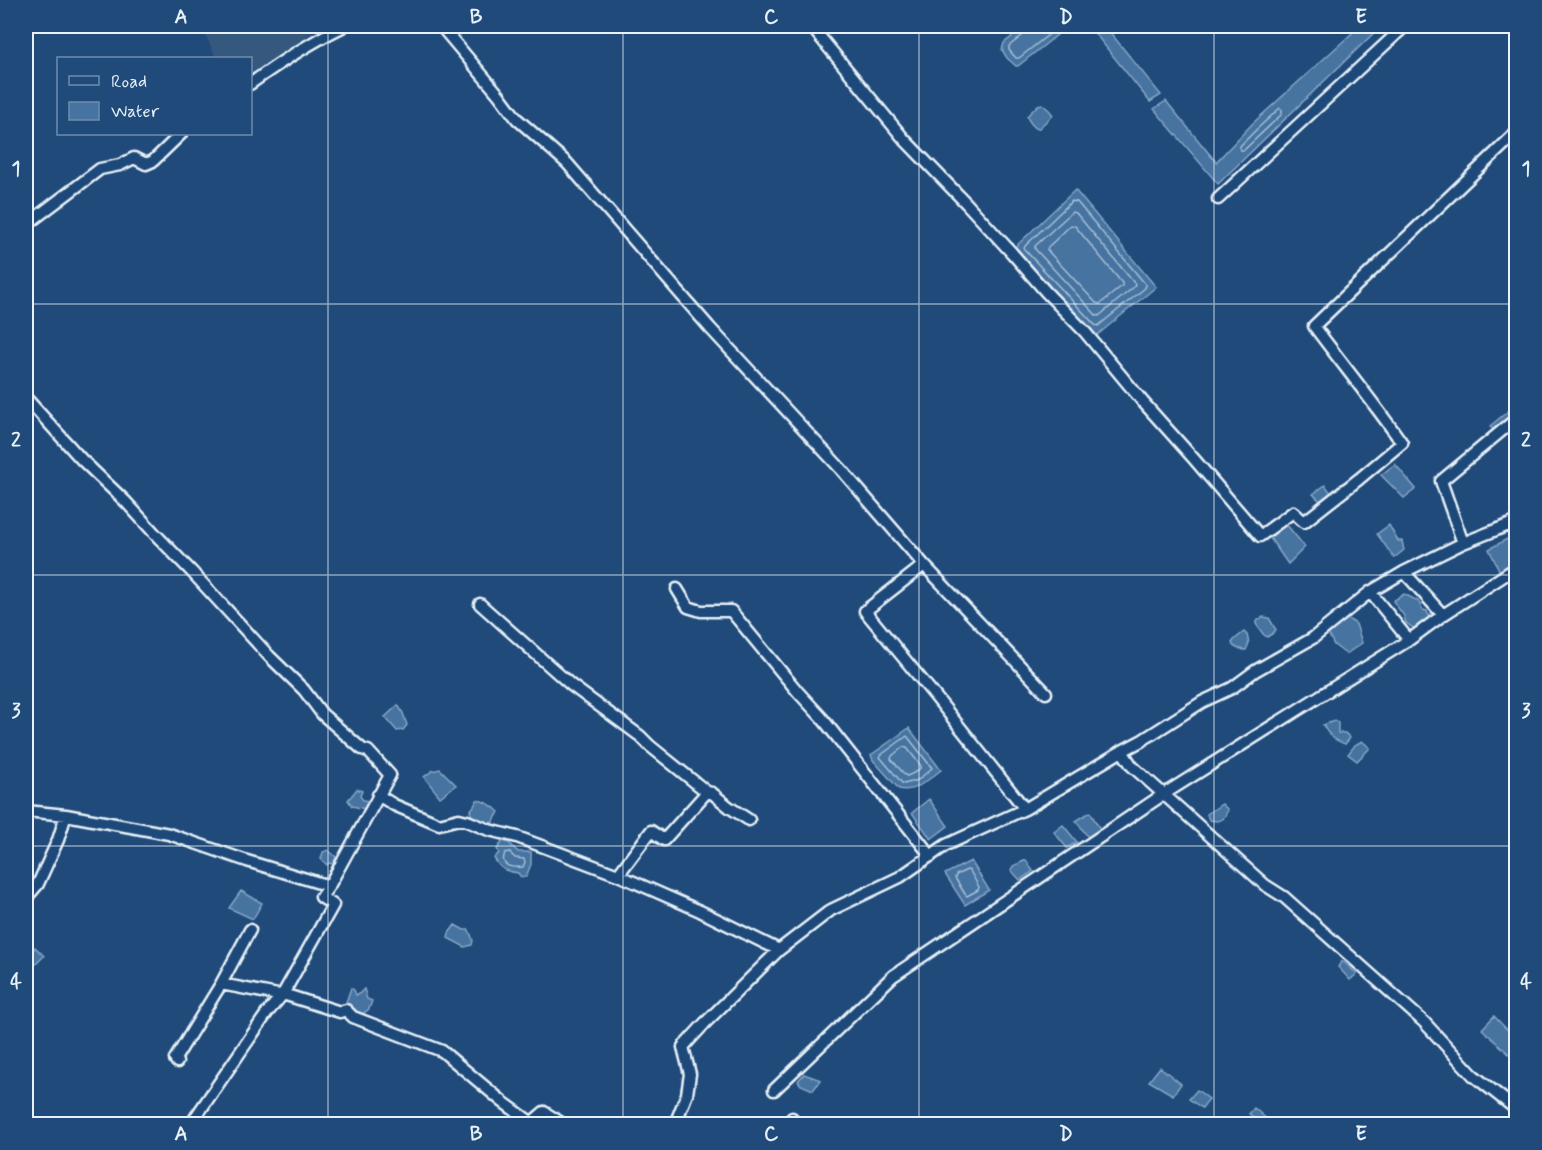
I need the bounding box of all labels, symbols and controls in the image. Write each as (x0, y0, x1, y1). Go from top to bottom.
text: A (174, 4, 188, 31)
text: B (470, 4, 483, 31)
text: C (764, 4, 779, 31)
text: D (1059, 4, 1073, 31)
text: E (1355, 4, 1367, 31)
legend (57, 57, 252, 135)
text: Road (111, 70, 147, 94)
text: Water (111, 100, 160, 124)
text: 1 (12, 156, 20, 183)
text: 1 (1522, 156, 1530, 183)
text: 2 (11, 427, 21, 454)
text: 2 (1521, 427, 1531, 454)
text: 3 (11, 698, 21, 725)
text: 3 (1521, 698, 1531, 725)
text: 4 (10, 969, 22, 996)
text: 4 (1520, 969, 1532, 996)
text: A (174, 1121, 188, 1148)
text: B (470, 1121, 483, 1148)
text: C (764, 1121, 779, 1148)
text: D (1059, 1121, 1073, 1148)
text: E (1355, 1121, 1367, 1148)

